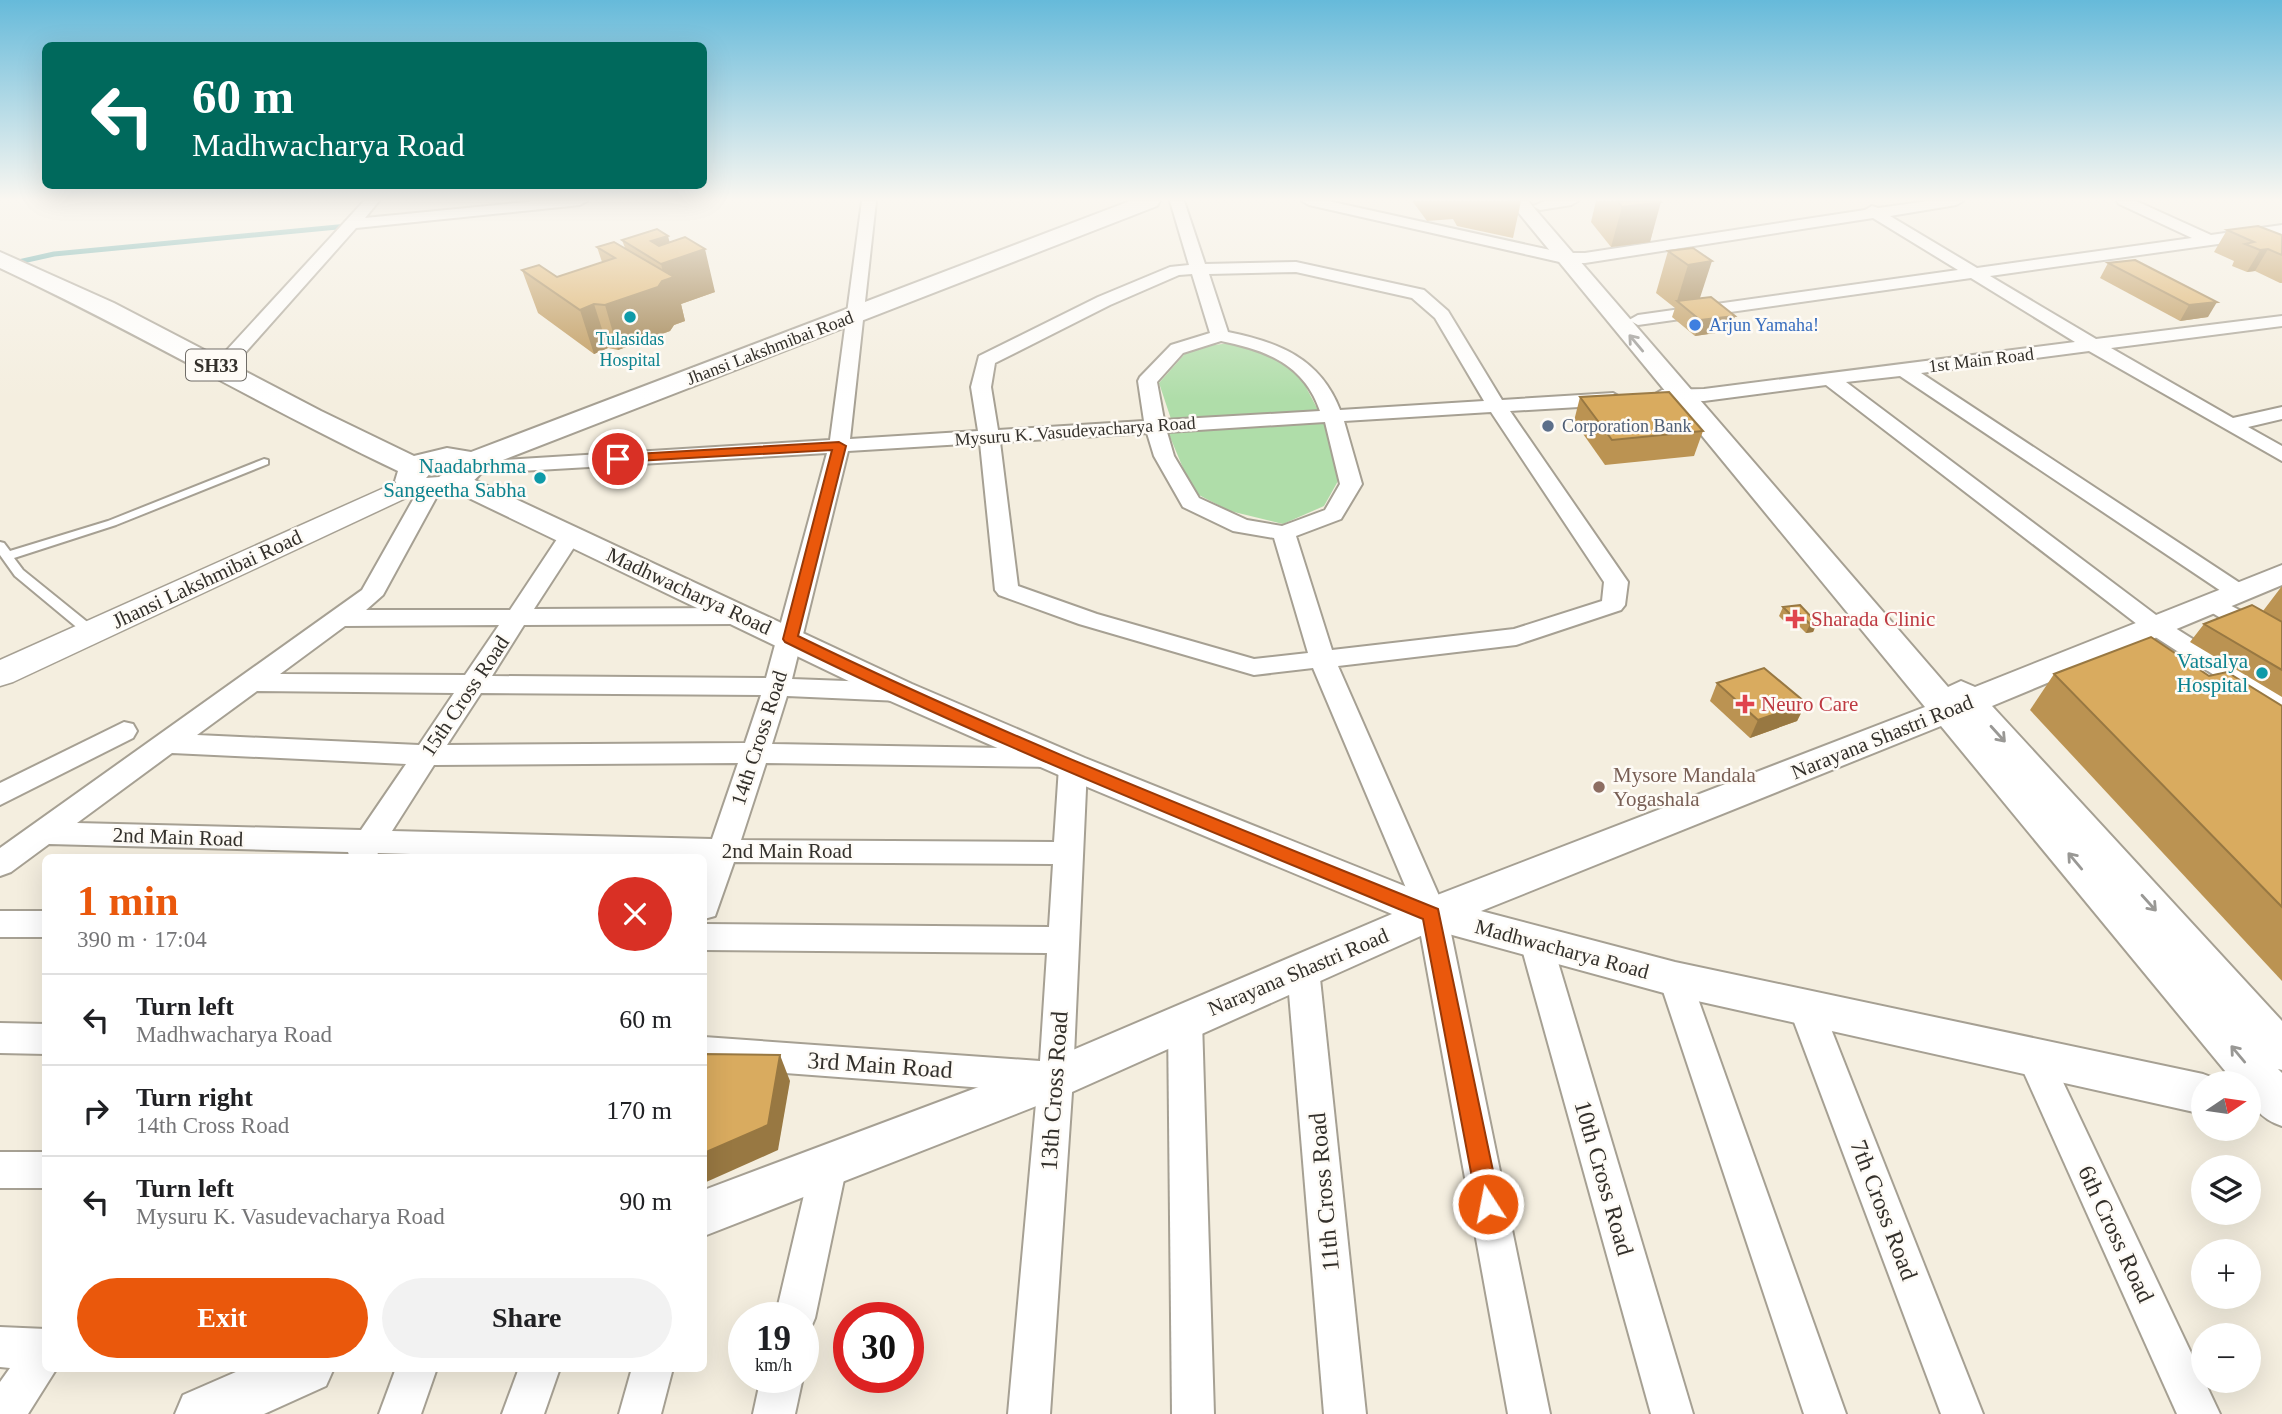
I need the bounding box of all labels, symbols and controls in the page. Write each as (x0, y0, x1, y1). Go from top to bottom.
text: 60 m (192, 69, 294, 124)
icon: left (77, 70, 168, 161)
text: Madhwacharya Road (192, 127, 465, 163)
street label: Jhansi Lakshmibai Road (684, 307, 856, 389)
marker: Tulasidas Hospital (622, 309, 638, 325)
place label: Arjun Yamaha! (1709, 315, 1819, 335)
marker: Arjun Yamaha! (1687, 317, 1703, 333)
place label: Tulasidas Hospital (596, 329, 664, 370)
one-way arrow (1628, 334, 1644, 352)
street label: 1st Main Road (1927, 344, 2035, 376)
road number: SH33 (186, 350, 246, 380)
street label: Mysuru K. Vasudevacharya Road (954, 413, 1196, 449)
place label: Corporation Bank (1562, 416, 1691, 436)
marker: Corporation Bank (1540, 418, 1556, 434)
pin (588, 429, 648, 489)
icon: arrive (599, 440, 637, 478)
place label: Naadabrhma Sangeetha Sabha (383, 454, 527, 502)
marker: Naadabrhma Sangeetha Sabha (532, 470, 548, 486)
street label: Jhansi Lakshmibai Road (108, 524, 306, 634)
street label: Madhwacharya Road (603, 542, 776, 640)
place label: Sharada Clinic (1811, 607, 1935, 631)
marker: Sharada Clinic (1785, 609, 1805, 629)
street label: 15th Cross Road (416, 631, 514, 761)
place label: Vatsalya Hospital (2177, 649, 2249, 697)
marker: Vatsalya Hospital (2254, 665, 2270, 681)
street label: 14th Cross Road (726, 667, 792, 808)
street label: Narayana Shastri Road (1788, 689, 1977, 784)
place label: Neuro Care (1761, 692, 1858, 716)
marker: Neuro Care (1735, 694, 1755, 714)
one-way arrow (1989, 724, 2005, 742)
place label: Mysore Mandala Yogashala (1613, 763, 1757, 811)
marker: Mysore Mandala Yogashala (1591, 779, 1607, 795)
street label: 2nd Main Road (112, 823, 244, 851)
street label: 2nd Main Road (722, 839, 853, 863)
one-way arrow (2067, 853, 2083, 871)
button: close (598, 877, 672, 951)
text: 1 min (77, 878, 179, 924)
one-way arrow (2141, 894, 2158, 911)
street label: Madhwacharya Road (1472, 914, 1652, 984)
street label: Narayana Shastri Road (1204, 923, 1392, 1021)
text: 390 m · 17:04 (77, 927, 207, 952)
text: Turn left (136, 992, 234, 1021)
icon: left (77, 1001, 115, 1039)
text: 60 m (619, 1005, 672, 1034)
street label: 13th Cross Road (1035, 1010, 1073, 1172)
text: Madhwacharya Road (136, 1022, 332, 1047)
one-way arrow (2230, 1045, 2246, 1063)
street label: 3rd Main Road (807, 1047, 953, 1083)
north arrow (2191, 1071, 2261, 1141)
map controls (2191, 1071, 2261, 1393)
text: Turn right (136, 1083, 253, 1112)
icon: right (77, 1092, 115, 1130)
text: 170 m (606, 1096, 672, 1125)
street label: 10th Cross Road (1569, 1098, 1639, 1258)
street label: 11th Cross Road (1304, 1112, 1344, 1272)
text: 14th Cross Road (136, 1113, 289, 1138)
street label: 7th Cross Road (1845, 1136, 1923, 1284)
button: layers (2191, 1155, 2261, 1225)
street label: 6th Cross Road (2073, 1161, 2159, 1307)
position arrow (1451, 1167, 1525, 1241)
text: Turn left (136, 1174, 234, 1203)
icon: left (77, 1183, 115, 1221)
text: 90 m (619, 1187, 672, 1216)
text: Mysuru K. Vasudevacharya Road (136, 1204, 445, 1229)
button: + (2191, 1239, 2261, 1309)
button: Exit (77, 1278, 368, 1358)
button: Share (382, 1278, 672, 1358)
speed limit sign: 30 (833, 1302, 924, 1393)
text: 19 (756, 1319, 791, 1358)
button: − (2191, 1323, 2261, 1393)
text: km/h (755, 1355, 792, 1375)

